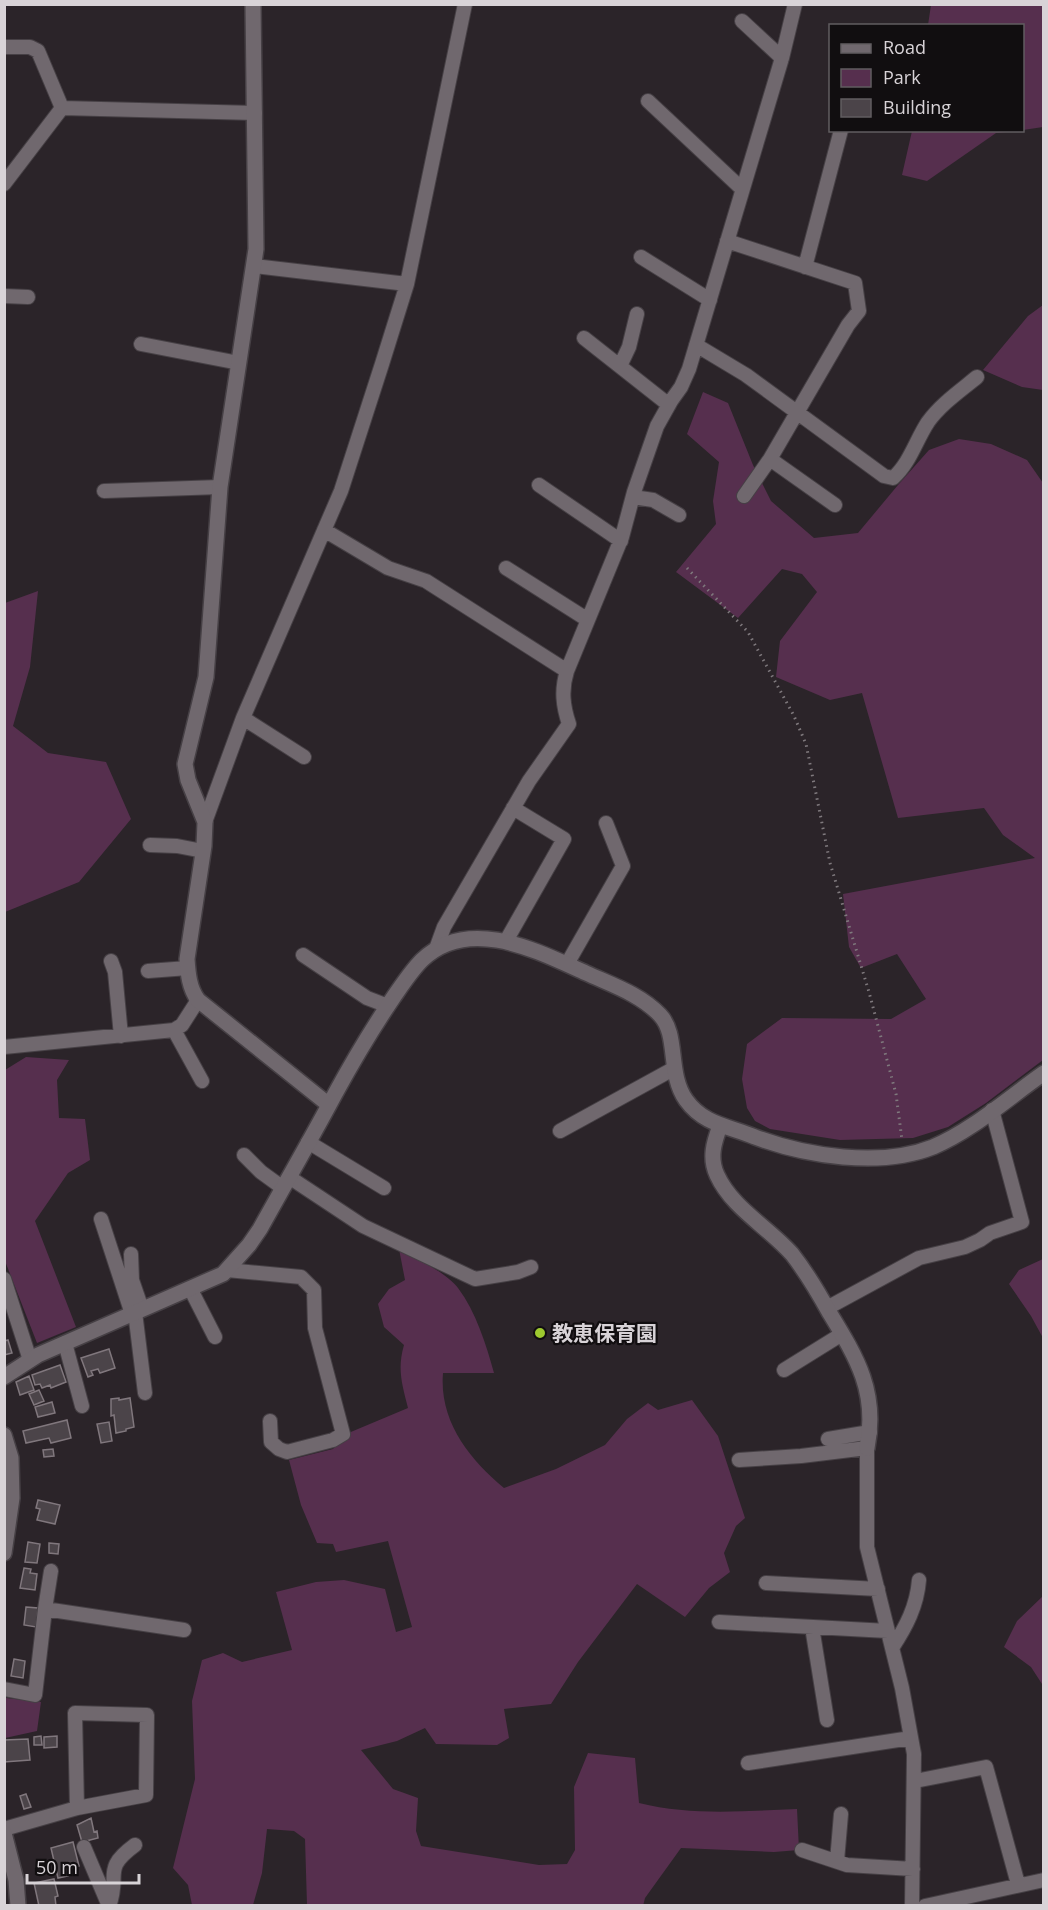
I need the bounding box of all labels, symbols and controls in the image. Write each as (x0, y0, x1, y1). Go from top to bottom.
legend (829, 24, 1024, 132)
text: Road (883, 35, 926, 59)
text: Park (883, 65, 921, 89)
text: Building (883, 95, 951, 119)
place label: 教恵保育園 (552, 1319, 657, 1347)
marker: 教恵保育園 (533, 1326, 547, 1340)
scale bar (27, 1847, 140, 1885)
text: 50 m (36, 1855, 78, 1879)

